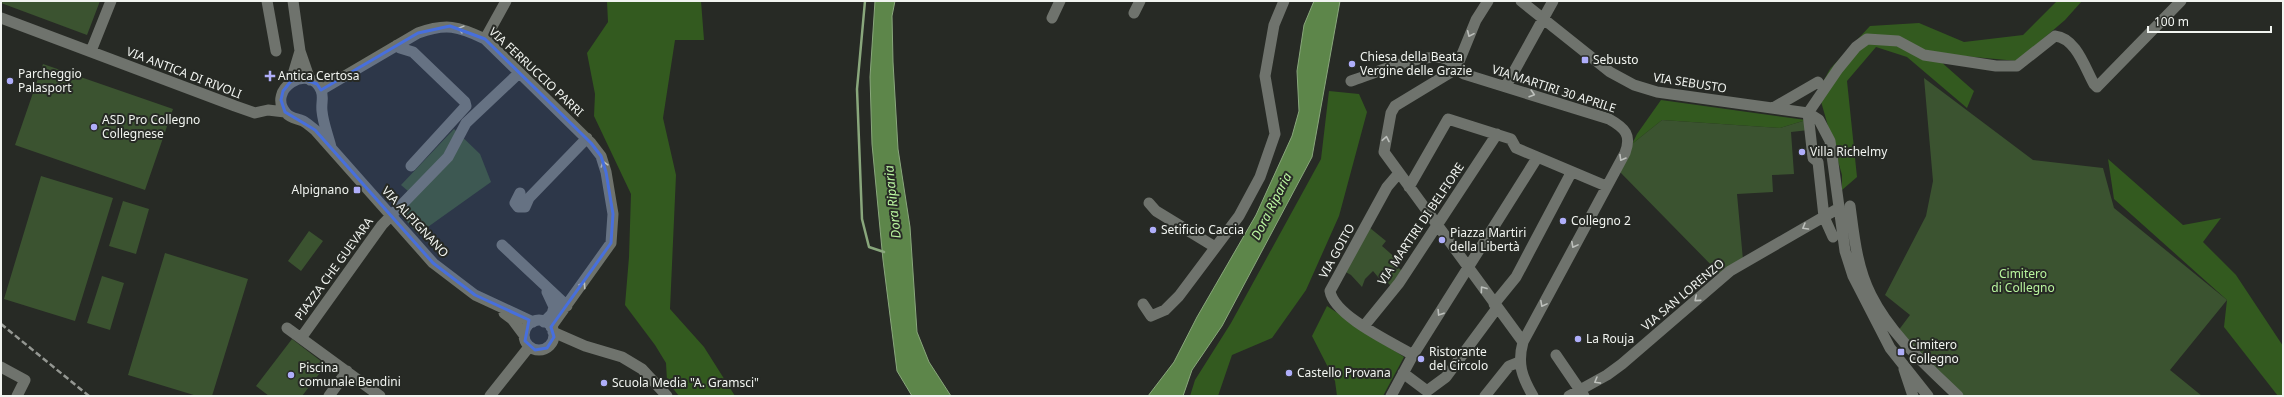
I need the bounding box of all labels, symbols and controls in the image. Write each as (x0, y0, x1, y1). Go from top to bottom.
scale bar (2148, 8, 2271, 34)
text: 100 m (2154, 13, 2189, 30)
street label: VIA FERRUCCIO PARRI (485, 23, 587, 120)
one-way arrow (458, 25, 465, 34)
one-way arrow (1467, 30, 1475, 38)
street label: VIA ANTICA DI RIVOLI (124, 43, 244, 102)
place label: Chiesa della Beata Vergine delle Grazie (1360, 48, 1472, 79)
place label: Sebusto (1593, 51, 1639, 68)
marker: Sebusto (1580, 55, 1590, 65)
marker: Chiesa della Beata Vergine delle Grazie (1347, 59, 1357, 69)
street label: VIA MARTIRI 30 APRILE (1490, 60, 1618, 117)
place label: Parcheggio Palasport (18, 65, 82, 96)
place label: Antica Certosa (278, 67, 360, 84)
street label: VIA SEBUSTO (1652, 68, 1728, 97)
marker: Antica Certosa (265, 71, 275, 81)
marker: Parcheggio Palasport (5, 76, 15, 86)
one-way arrow (1528, 89, 1535, 98)
place label: ASD Pro Collegno Collegnese (102, 111, 200, 142)
marker: ASD Pro Collegno Collegnese (89, 122, 99, 132)
one-way arrow (1381, 136, 1390, 143)
place label: Villa Richelmy (1810, 143, 1888, 160)
marker: Villa Richelmy (1797, 147, 1807, 157)
one-way arrow (1620, 154, 1627, 161)
street label: VIA MARTIRI DI BELFIORE (1373, 159, 1468, 288)
one-way arrow (600, 161, 609, 168)
water label: Dora Riparia (879, 164, 905, 239)
water label: Dora Riparia (1246, 169, 1296, 243)
place label: Alpignano (292, 181, 349, 198)
street label: VIA ALPIGNANO (378, 182, 453, 261)
marker: Alpignano (352, 185, 362, 195)
place label: Collegno 2 (1571, 212, 1631, 229)
street label: PIAZZA CHE GUEVARA (290, 213, 377, 324)
marker: Collegno 2 (1558, 216, 1568, 226)
street label: VIA GOITO (1315, 220, 1359, 281)
place label: Setificio Caccia (1161, 221, 1244, 238)
one-way arrow (1802, 223, 1809, 230)
place label: Piazza Martiri della Libertà (1450, 224, 1526, 255)
marker: Setificio Caccia (1148, 225, 1158, 235)
marker: Piazza Martiri della Libertà (1437, 235, 1447, 245)
one-way arrow (1572, 241, 1579, 248)
street label: VIA SAN LORENZO (1638, 255, 1728, 334)
park label: Cimitero di Collegno (1991, 265, 2055, 296)
one-way arrow (578, 282, 585, 289)
one-way arrow (1481, 286, 1488, 293)
one-way arrow (1695, 294, 1702, 301)
one-way arrow (1540, 300, 1548, 308)
one-way arrow (1437, 309, 1444, 316)
place label: La Rouja (1586, 330, 1634, 347)
marker: La Rouja (1573, 334, 1583, 344)
place label: Cimitero Collegno (1909, 336, 1959, 367)
place label: Ristorante del Circolo (1429, 343, 1488, 374)
marker: Cimitero Collegno (1896, 347, 1906, 357)
marker: Ristorante del Circolo (1416, 354, 1426, 364)
place label: Piscina comunale Bendini (299, 359, 401, 390)
place label: Castello Provana (1297, 364, 1391, 381)
marker: Castello Provana (1284, 368, 1294, 378)
marker: Piscina comunale Bendini (286, 370, 296, 380)
place label: Scuola Media "A. Gramsci" (612, 374, 759, 391)
one-way arrow (1594, 376, 1601, 383)
marker: Scuola Media "A. Gramsci" (599, 378, 609, 388)

